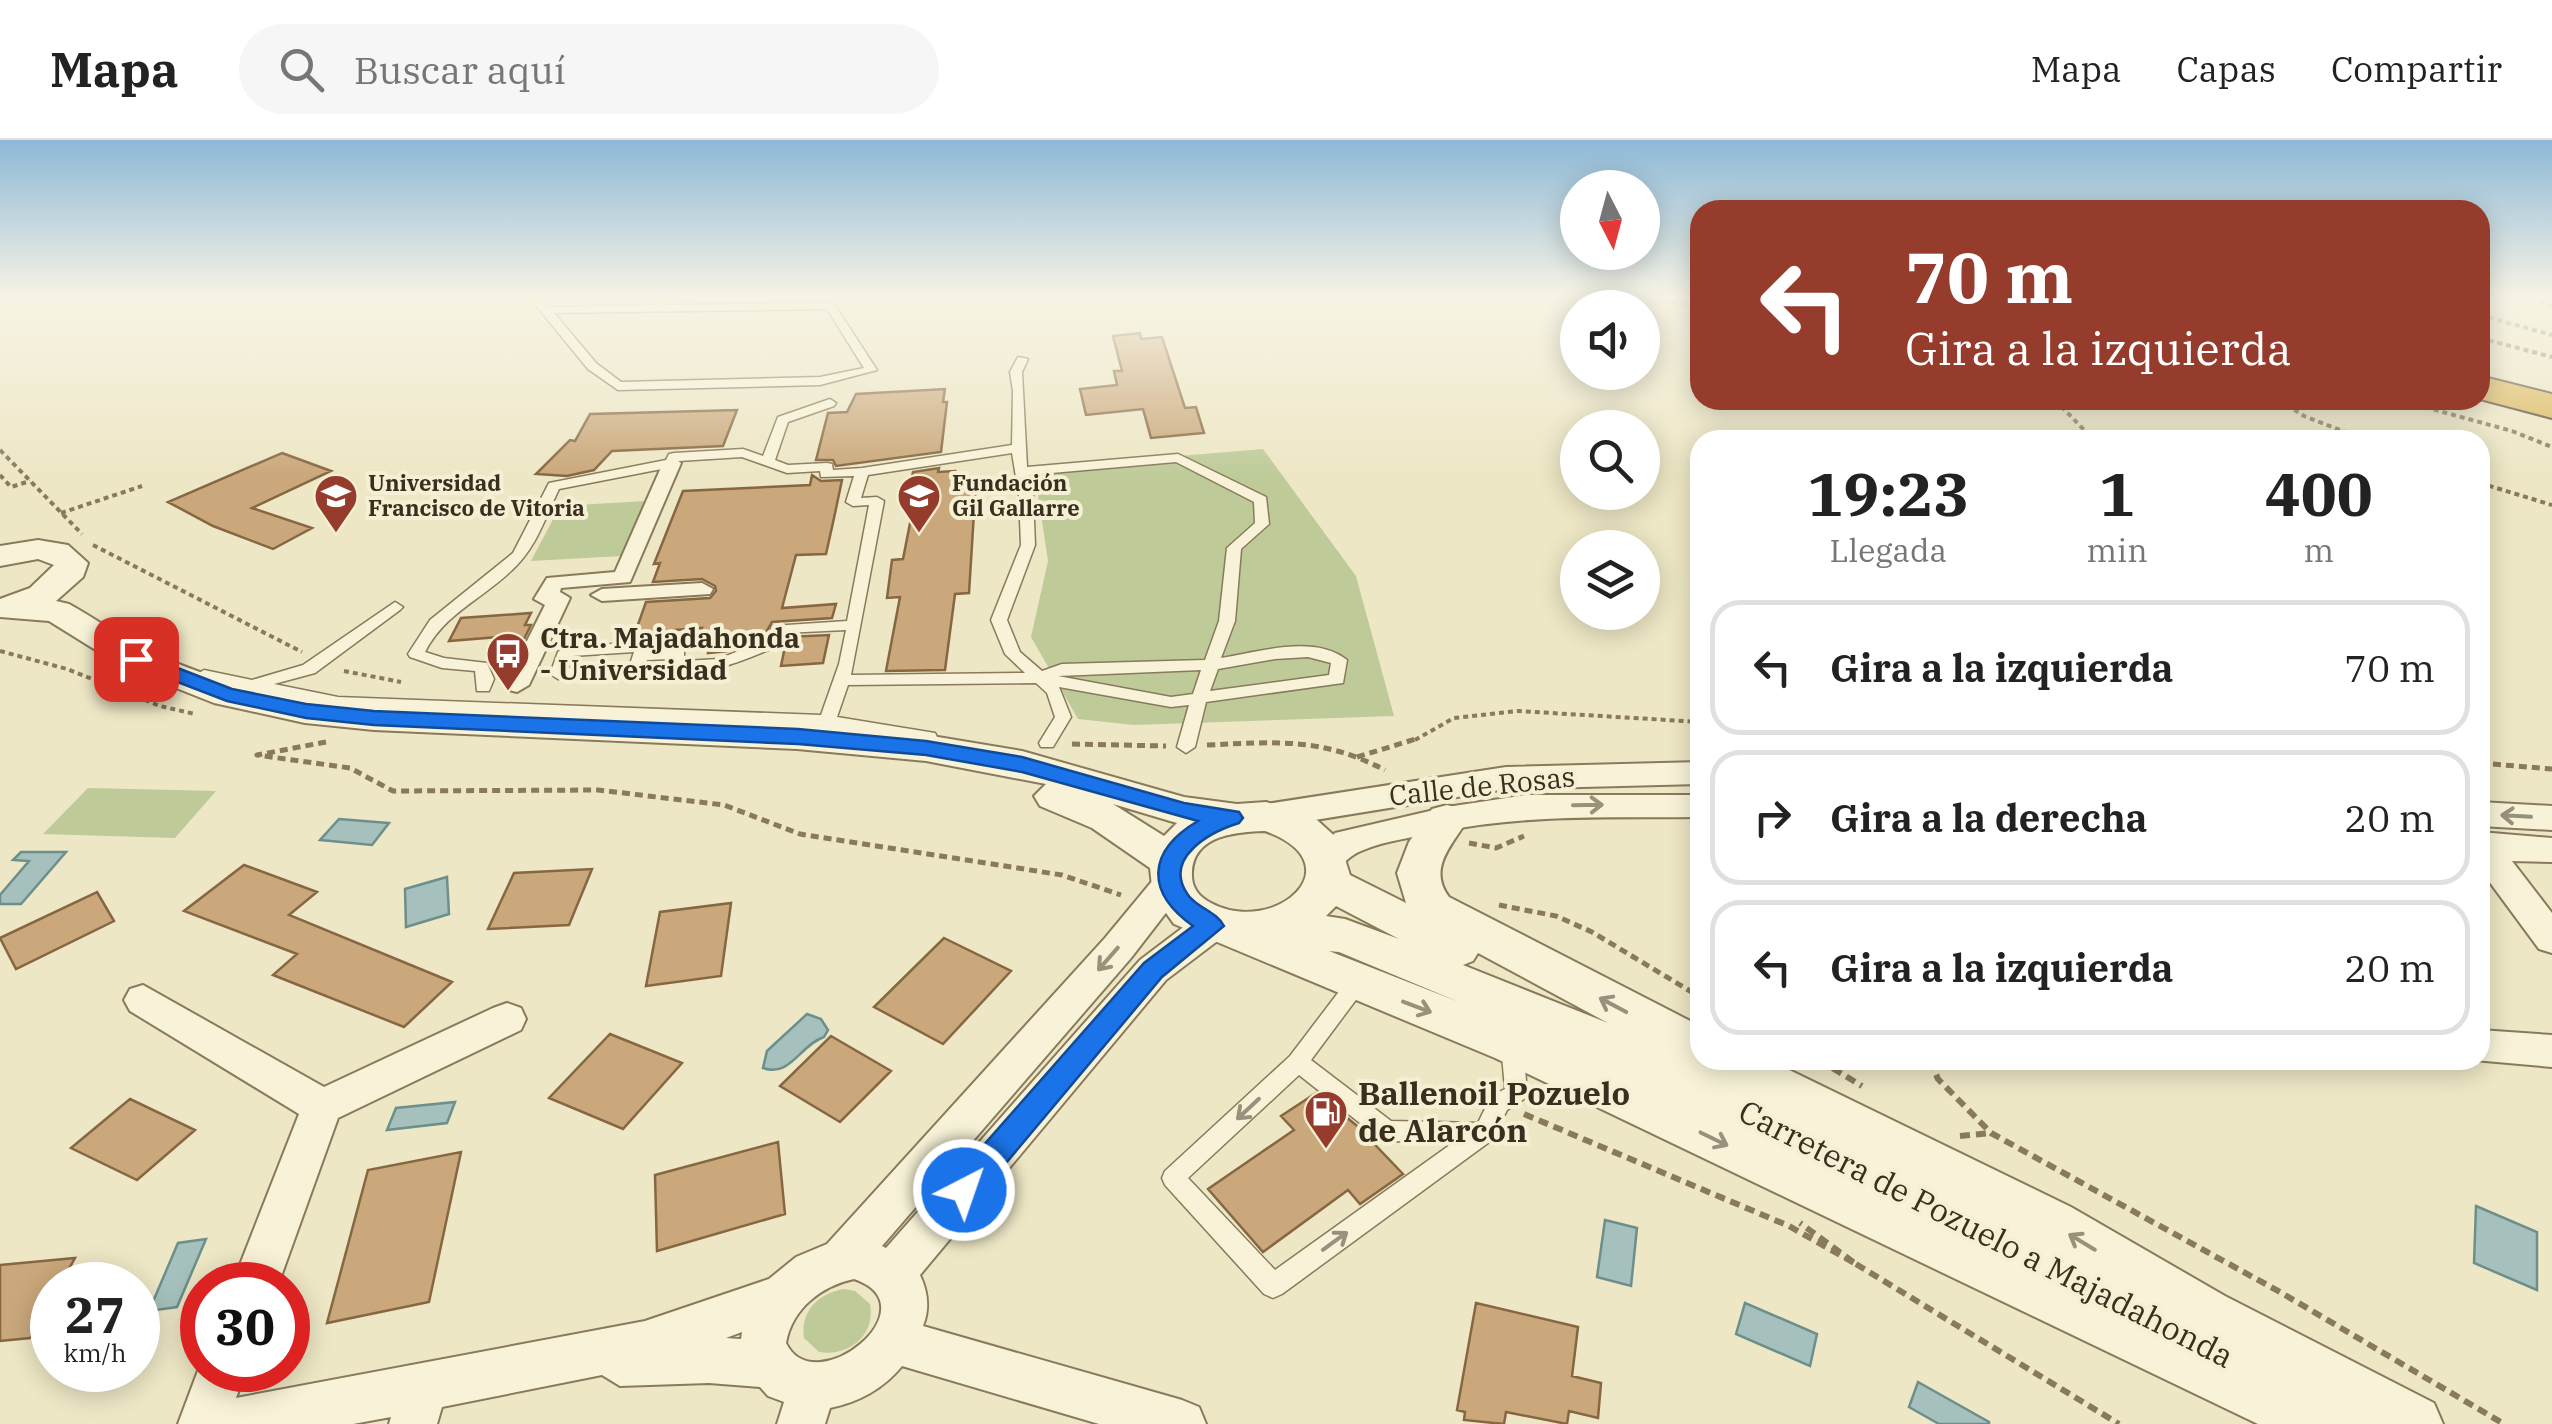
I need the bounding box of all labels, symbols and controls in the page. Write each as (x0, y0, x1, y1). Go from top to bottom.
search box (239, 24, 939, 114)
text: Mapa (50, 38, 179, 100)
icon: search (274, 42, 329, 97)
text: Buscar aquí (354, 45, 566, 94)
text: Mapa (2031, 46, 2121, 92)
text: Capas (2176, 46, 2276, 92)
text: Compartir (2331, 46, 2502, 92)
north arrow (1560, 170, 1660, 270)
map controls (1560, 170, 1660, 630)
text: 70 m (1905, 231, 2073, 322)
icon: left (1740, 240, 1870, 370)
button: sound (1560, 290, 1660, 390)
text: Gira a la izquierda (1905, 319, 2292, 377)
button: search (1560, 410, 1660, 510)
text: 19:23 (1807, 454, 1969, 533)
text: 1 (2099, 454, 2135, 533)
text: 400 (2265, 454, 2373, 533)
place label: Universidad Francisco de Vitoria (368, 468, 585, 522)
place label: Fundación Gil Gallarre (952, 468, 1080, 522)
school or university icon: Universidad Francisco de Vitoria (313, 473, 359, 534)
school or university icon: Fundación Gil Gallarre (896, 473, 942, 534)
text: Llegada (1830, 529, 1947, 571)
text: min (2087, 529, 2148, 571)
text: m (2304, 529, 2334, 571)
button: layers (1560, 530, 1660, 630)
pin (94, 617, 179, 702)
place label: Ctra. Majadahonda - Universidad (540, 619, 800, 688)
bus stop icon: Ctra. Majadahonda - Universidad (485, 631, 531, 692)
icon: arrive (109, 632, 164, 687)
icon: left (1745, 640, 1800, 695)
text: Gira a la izquierda (1830, 643, 2173, 692)
text: 70 m (2344, 643, 2435, 692)
street label: Calle de Rosas (1387, 757, 1577, 814)
icon: right (1745, 790, 1800, 845)
text: Gira a la derecha (1830, 793, 2147, 842)
text: 20 m (2344, 793, 2435, 842)
one-way arrow (1571, 796, 1603, 815)
one-way arrow (2500, 806, 2533, 825)
icon: left (1745, 940, 1800, 995)
text: Gira a la izquierda (1830, 943, 2173, 992)
text: 20 m (2344, 943, 2435, 992)
one-way arrow (1097, 946, 1120, 971)
one-way arrow (1599, 995, 1628, 1015)
one-way arrow (1402, 999, 1432, 1017)
place label: Ballenoil Pozuelo de Alarcón (1358, 1072, 1630, 1151)
fuel station icon: Ballenoil Pozuelo de Alarcón (1303, 1089, 1349, 1150)
street label: Carretera de Pozuelo a Majadahonda (1732, 1090, 2241, 1377)
one-way arrow (1236, 1097, 1260, 1121)
one-way arrow (1698, 1131, 1728, 1150)
position arrow (912, 1138, 1016, 1242)
one-way arrow (1321, 1230, 1348, 1251)
one-way arrow (2068, 1232, 2097, 1252)
speed limit sign: 30 (180, 1262, 310, 1392)
text: 27 (65, 1282, 125, 1347)
text: km/h (63, 1336, 127, 1369)

